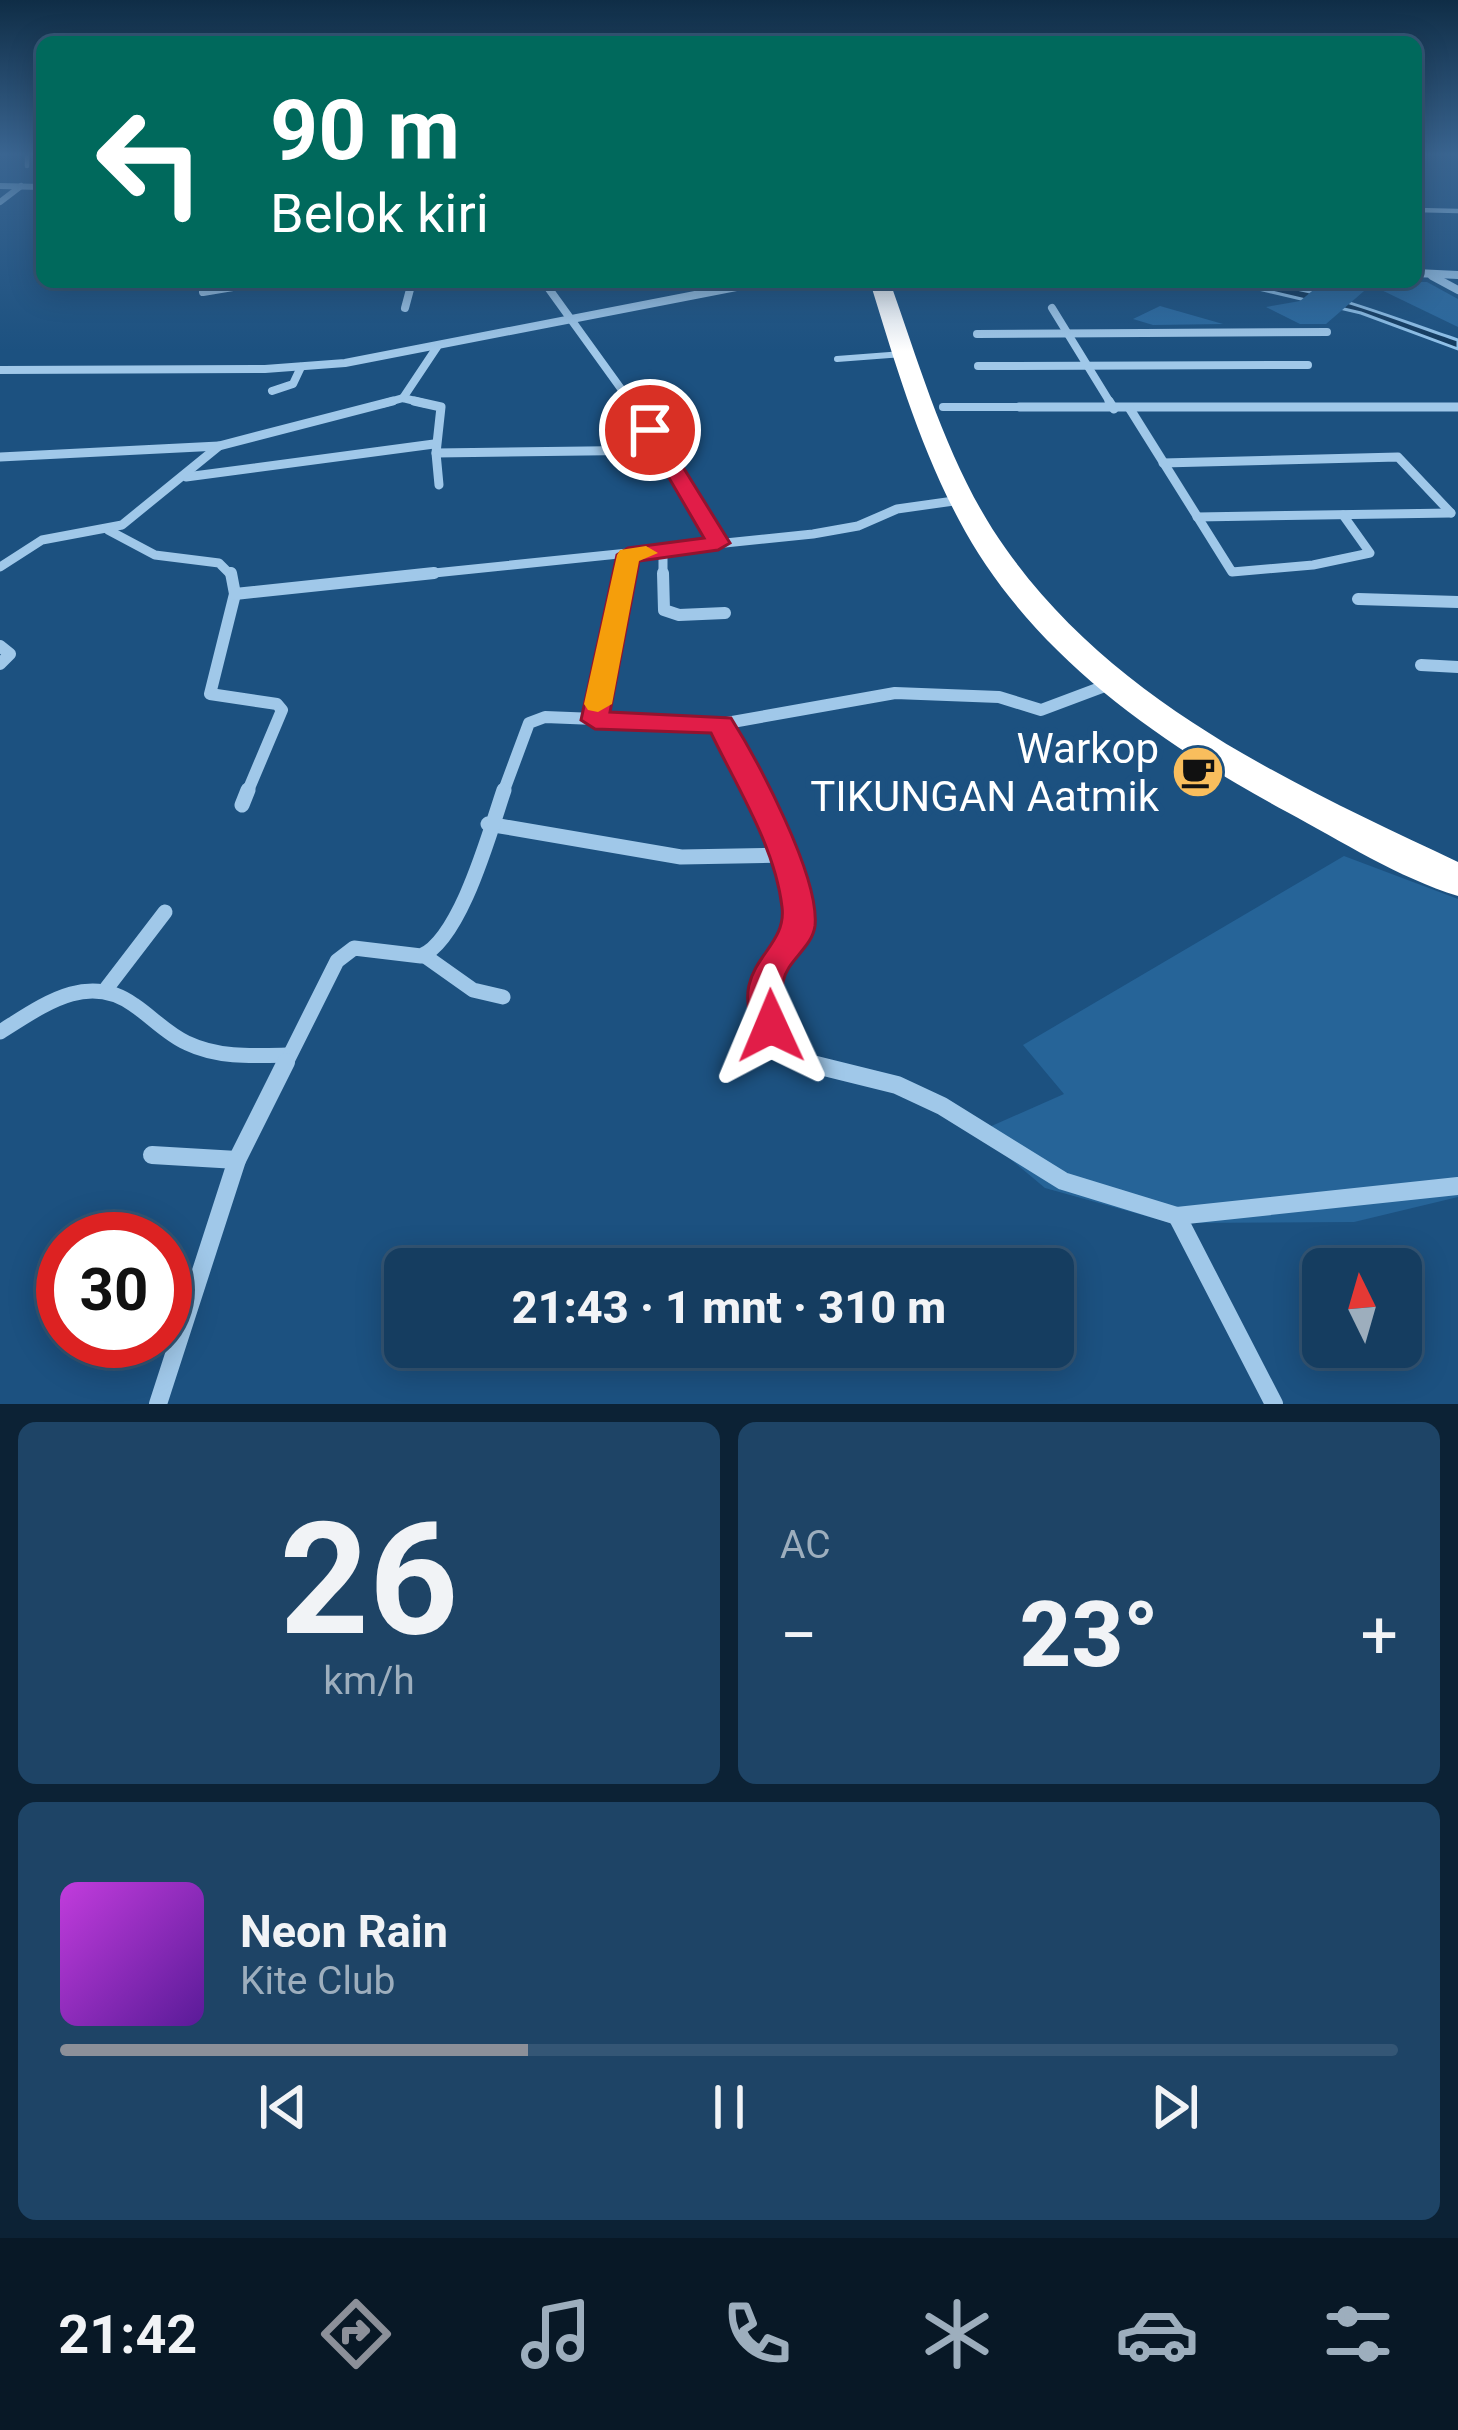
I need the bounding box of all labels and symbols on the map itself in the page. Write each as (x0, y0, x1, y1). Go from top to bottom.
pin (599, 379, 701, 481)
place label: Warkop TIKUNGAN Aatmik (810, 724, 1160, 821)
cafe icon: Warkop TIKUNGAN Aatmik (1170, 744, 1226, 800)
position arrow (708, 963, 834, 1089)
speed limit sign: 30 (36, 1212, 192, 1368)
north arrow (1302, 1248, 1422, 1368)

